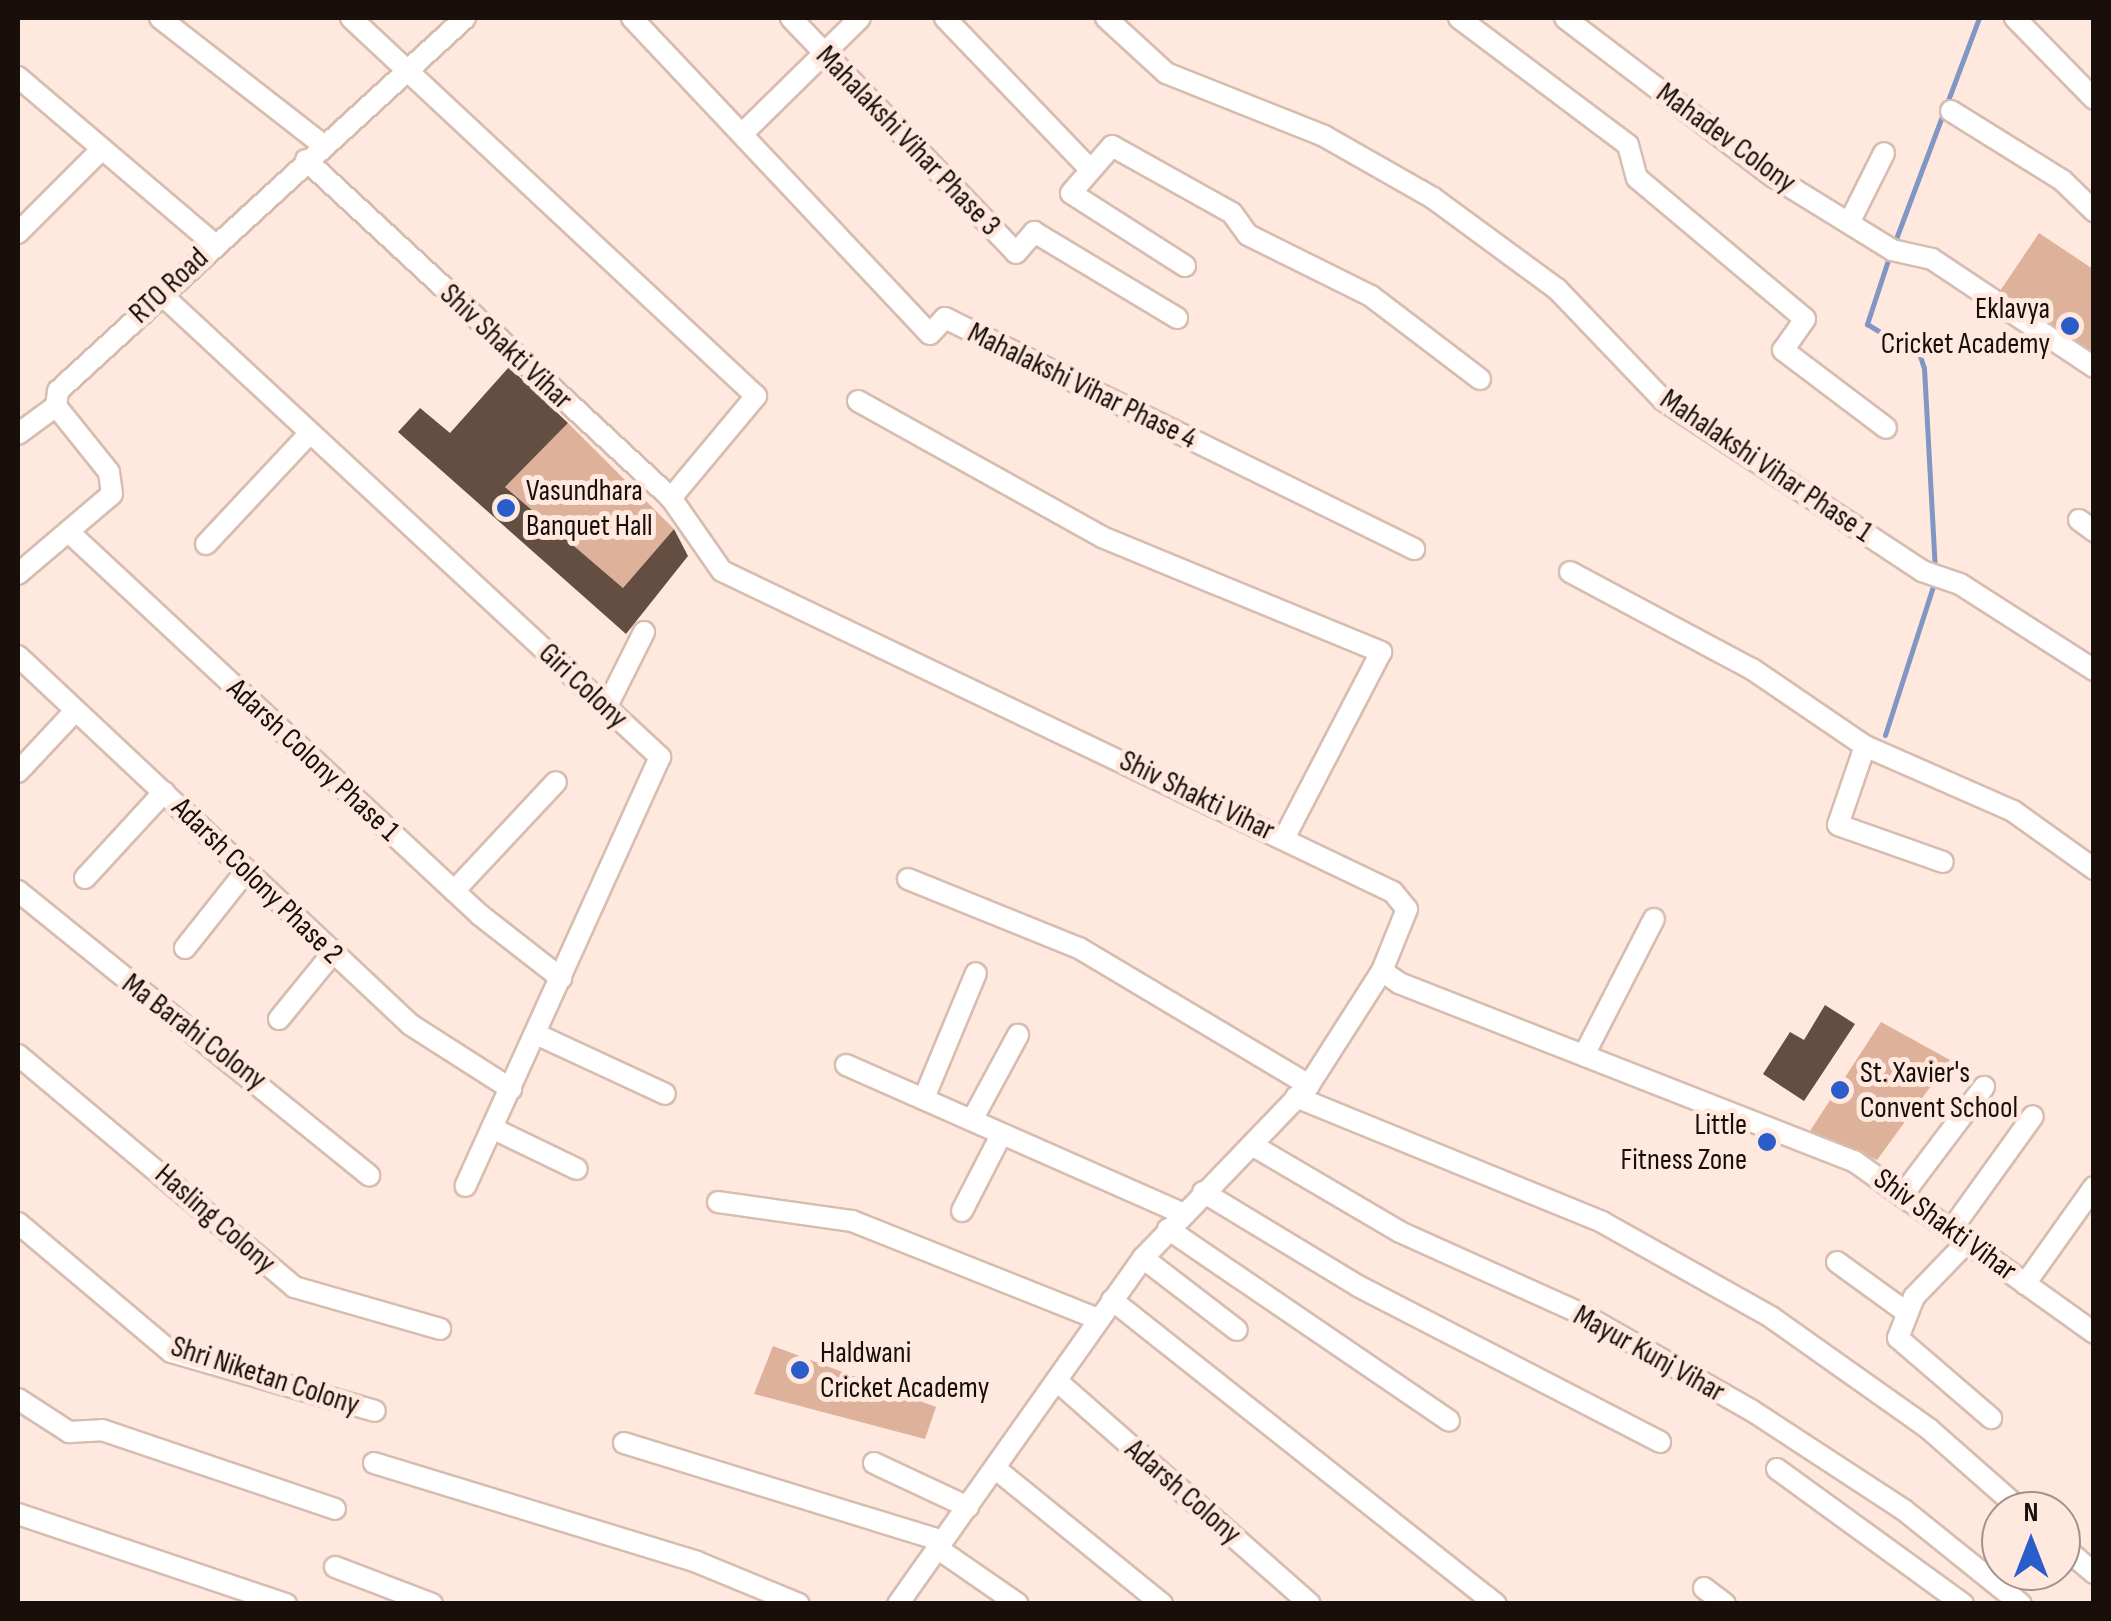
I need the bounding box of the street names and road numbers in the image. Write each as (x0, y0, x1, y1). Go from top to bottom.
street label: Mahalakshi Vihar Phase 3 (808, 39, 1008, 243)
street label: Mahadev Colony (1649, 75, 1803, 201)
street label: RTO Road (122, 241, 216, 331)
street label: Shiv Shakti Vihar (432, 277, 580, 417)
street label: Mahalakshi Vihar Phase 4 (962, 315, 1202, 457)
street label: Mahalakshi Vihar Phase 1 (1653, 382, 1879, 550)
street label: Giri Colony (531, 636, 635, 736)
street label: Adarsh Colony Phase 1 (220, 671, 406, 849)
street label: Shiv Shakti Vihar (1114, 743, 1280, 849)
street label: Adarsh Colony Phase 2 (164, 790, 350, 972)
street label: Ma Barahi Colony (115, 966, 273, 1098)
street label: Hasling Colony (147, 1157, 283, 1281)
street label: Shiv Shakti Vihar (1866, 1161, 2024, 1289)
street label: Mayur Kunj Vihar (1567, 1298, 1731, 1410)
street label: Shri Niketan Colony (166, 1329, 364, 1423)
street label: Adarsh Colony (1118, 1432, 1248, 1552)

